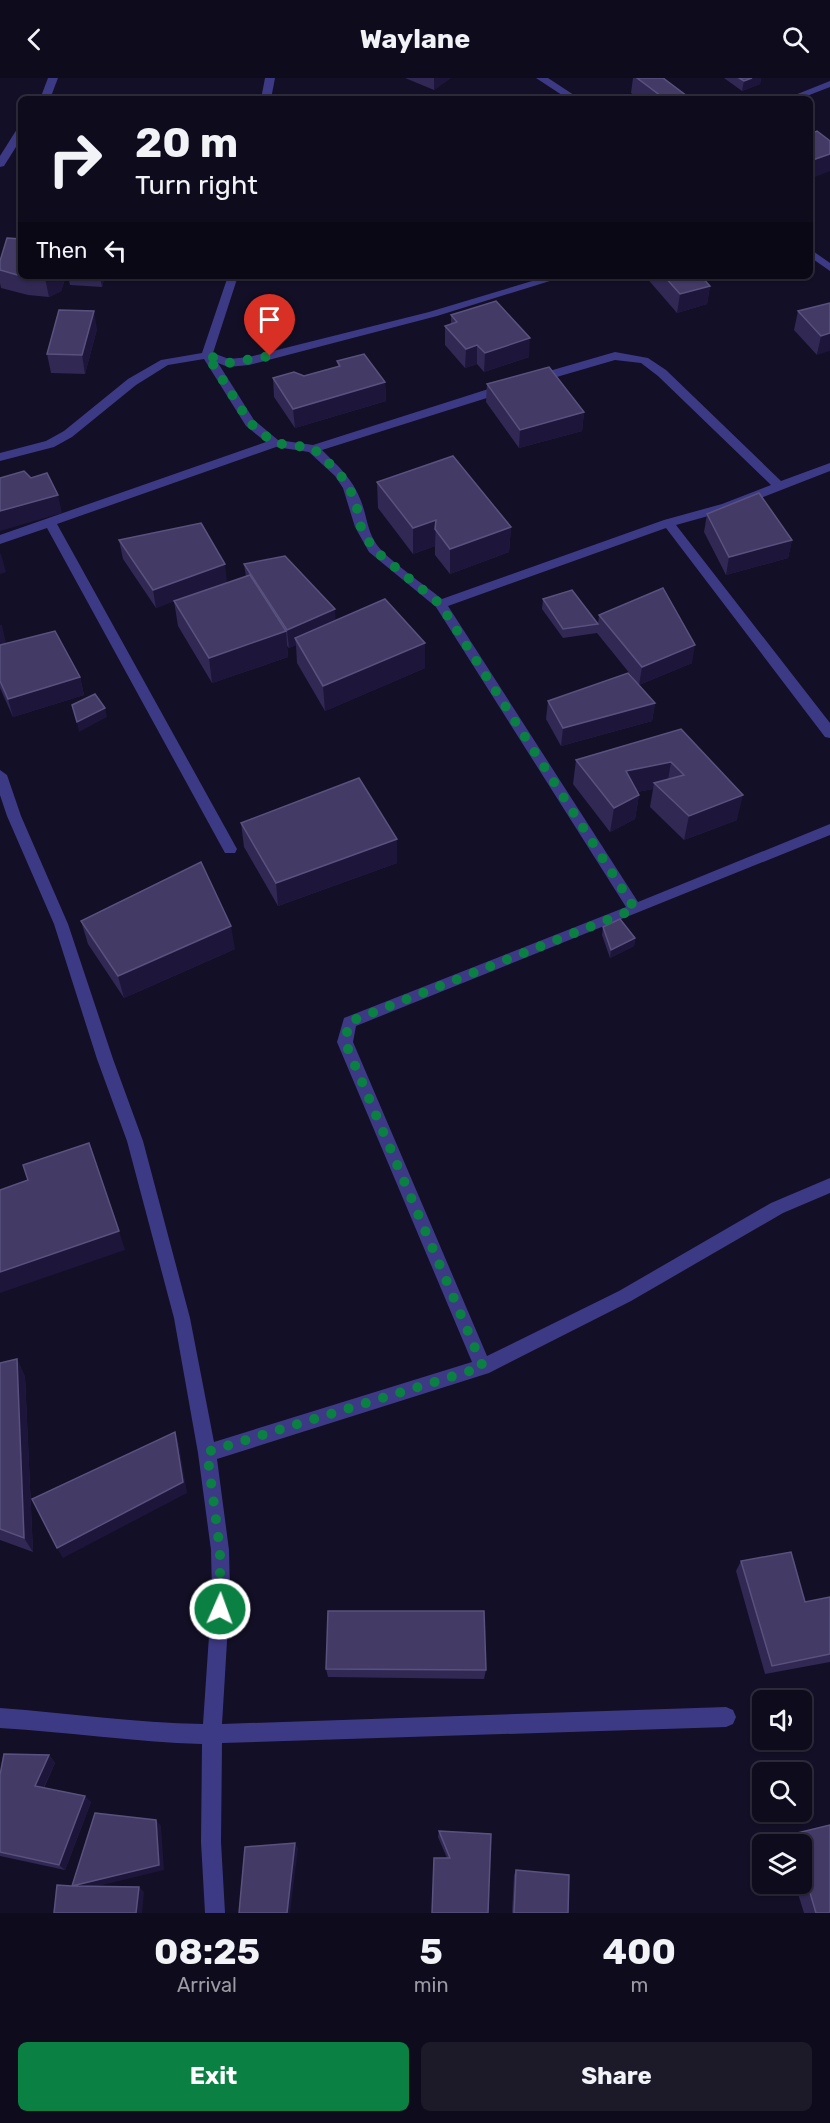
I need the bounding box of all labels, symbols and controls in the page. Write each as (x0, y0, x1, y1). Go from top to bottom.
icon: back (18, 23, 51, 56)
text: Waylane (360, 23, 470, 55)
icon: search (779, 23, 812, 56)
text: 20 m (135, 118, 238, 168)
icon: right (36, 120, 114, 198)
text: Turn right (135, 169, 258, 201)
icon: left (99, 234, 132, 267)
text: Then (36, 237, 87, 264)
pin (244, 294, 295, 356)
icon: arrive (253, 303, 286, 336)
position arrow (188, 1577, 252, 1641)
map controls (752, 1690, 812, 1894)
button: sound (752, 1690, 812, 1750)
button: search (752, 1762, 812, 1822)
button: layers (752, 1834, 812, 1894)
text: 08:25 (154, 1930, 260, 1973)
text: 5 (420, 1930, 443, 1973)
text: 400 (603, 1930, 676, 1973)
text: Arrival (177, 1973, 237, 1997)
text: min (414, 1973, 449, 1997)
text: m (630, 1973, 648, 1997)
button: Exit (18, 2042, 409, 2111)
button: Share (421, 2042, 812, 2111)

